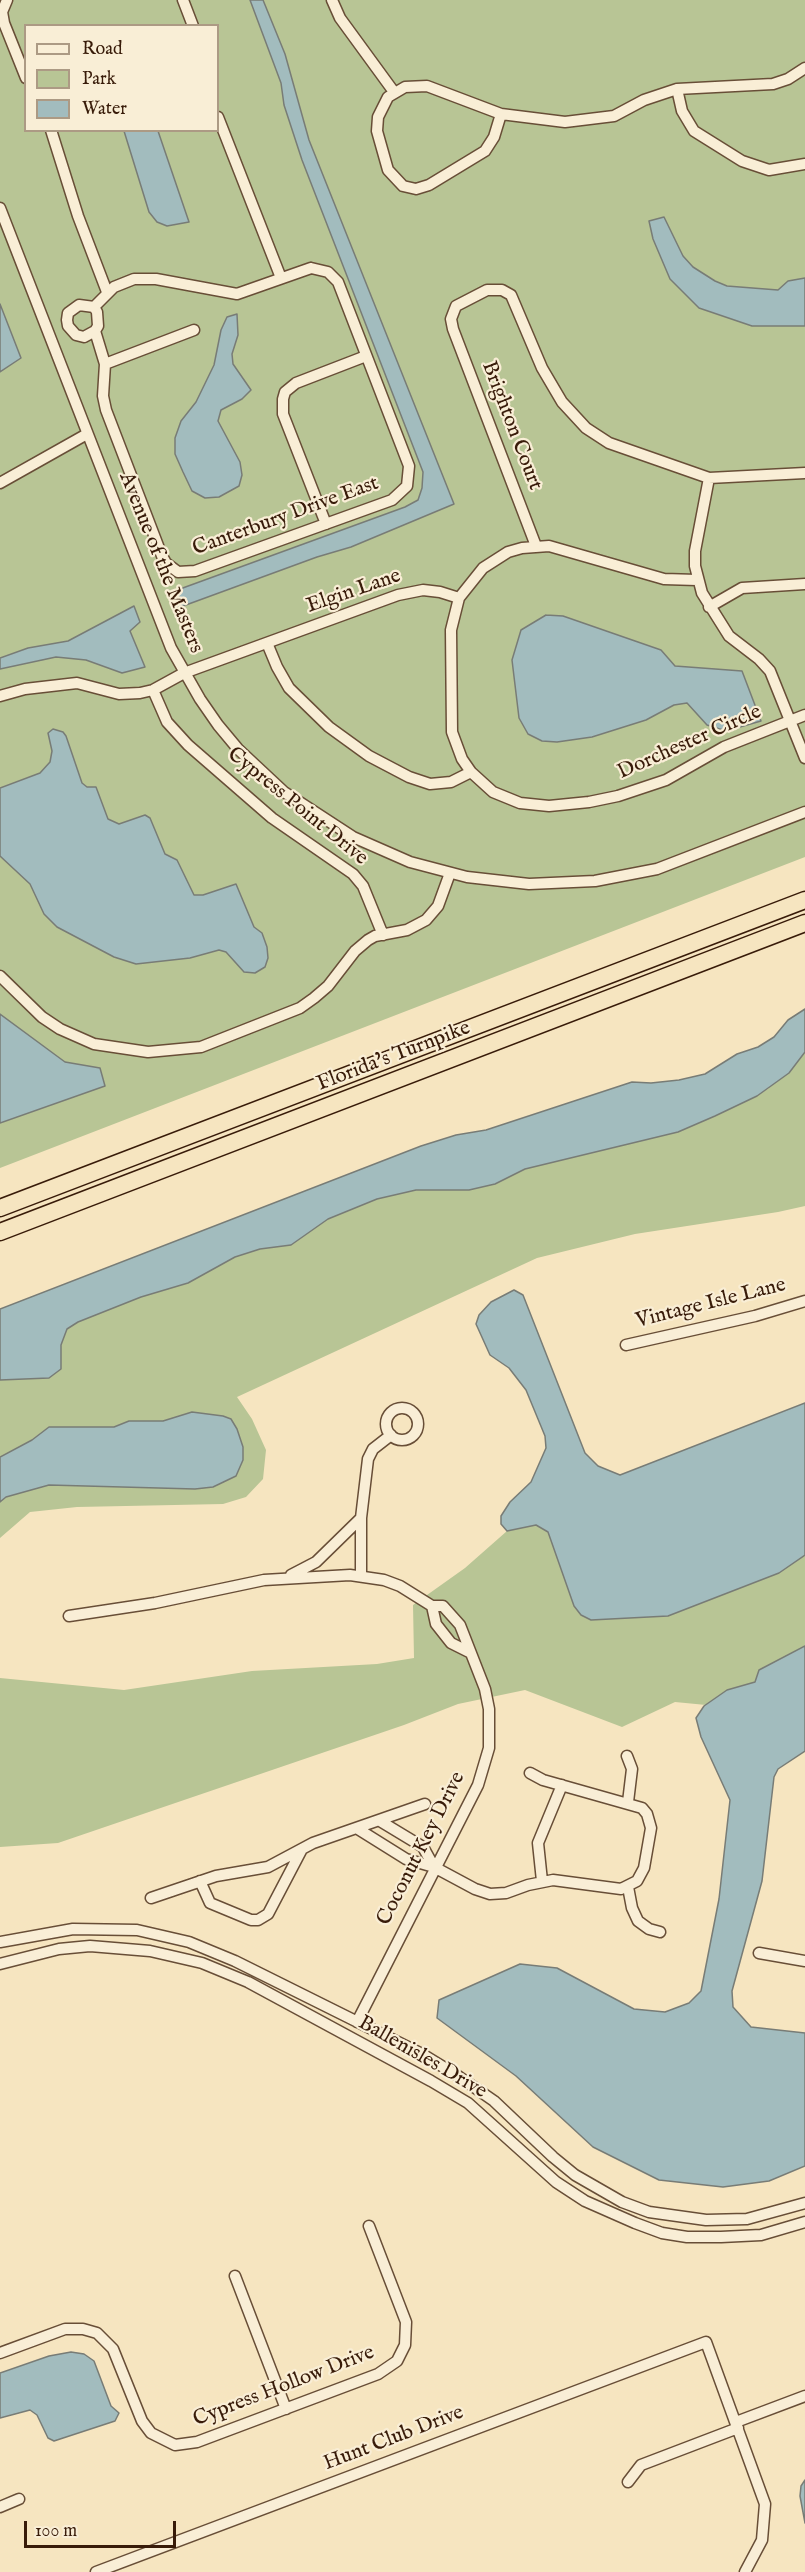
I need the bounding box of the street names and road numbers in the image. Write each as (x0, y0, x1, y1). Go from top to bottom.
street label: Brighton Court (475, 358, 547, 494)
street label: Avenue of the Masters (112, 469, 208, 657)
street label: Canterbury Drive East (190, 472, 382, 562)
street label: Elgin Lane (304, 564, 404, 620)
street label: Dorchester Circle (614, 700, 766, 786)
street label: Cypress Point Drive (222, 743, 372, 871)
street label: Florida's Turnpike (314, 1016, 474, 1098)
street label: Vintage Isle Lane (633, 1273, 789, 1335)
street label: Coconut Key Drive (372, 1768, 472, 1930)
street label: Ballenisles Drive (353, 2011, 491, 2105)
street label: Cypress Hollow Drive (190, 2341, 378, 2433)
street label: Hunt Club Drive (320, 2401, 468, 2477)

